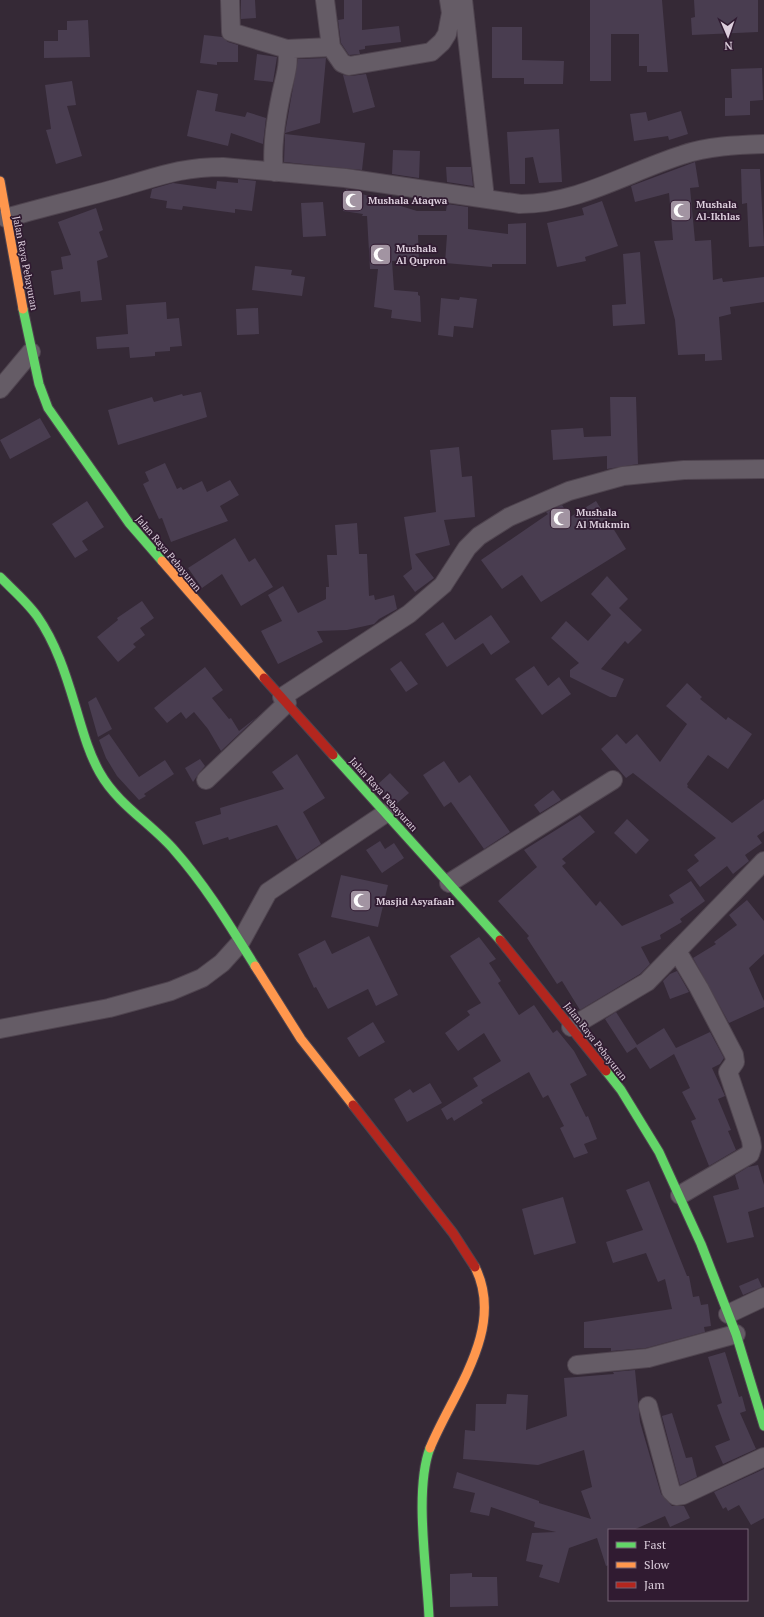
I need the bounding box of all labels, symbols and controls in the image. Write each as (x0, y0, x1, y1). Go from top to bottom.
north arrow (708, 16, 748, 56)
text: N (723, 39, 733, 53)
mosque icon: Mushala Ataqwa (340, 187, 366, 213)
place label: Mushala Ataqwa (368, 194, 448, 207)
mosque icon: Mushala Al-Ikhlas (668, 197, 694, 223)
place label: Mushala Al-Ikhlas (696, 198, 741, 223)
street label: Jalan Raya Pebayuran (10, 215, 41, 311)
mosque icon: Mushala Al Qupron (367, 241, 393, 267)
place label: Mushala Al Qupron (396, 242, 446, 267)
mosque icon: Mushala Al Mukmin (547, 505, 573, 531)
place label: Mushala Al Mukmin (576, 506, 630, 531)
street label: Jalan Raya Pebayuran (133, 513, 204, 594)
street label: Jalan Raya Pebayuran (347, 754, 420, 834)
mosque icon: Masjid Asyafaah (347, 888, 373, 914)
place label: Masjid Asyafaah (376, 895, 455, 908)
street label: Jalan Raya Pebayuran (561, 1000, 630, 1083)
legend (608, 1529, 748, 1601)
text: Fast (644, 1537, 667, 1552)
text: Slow (644, 1557, 670, 1572)
text: Jam (644, 1577, 665, 1592)

